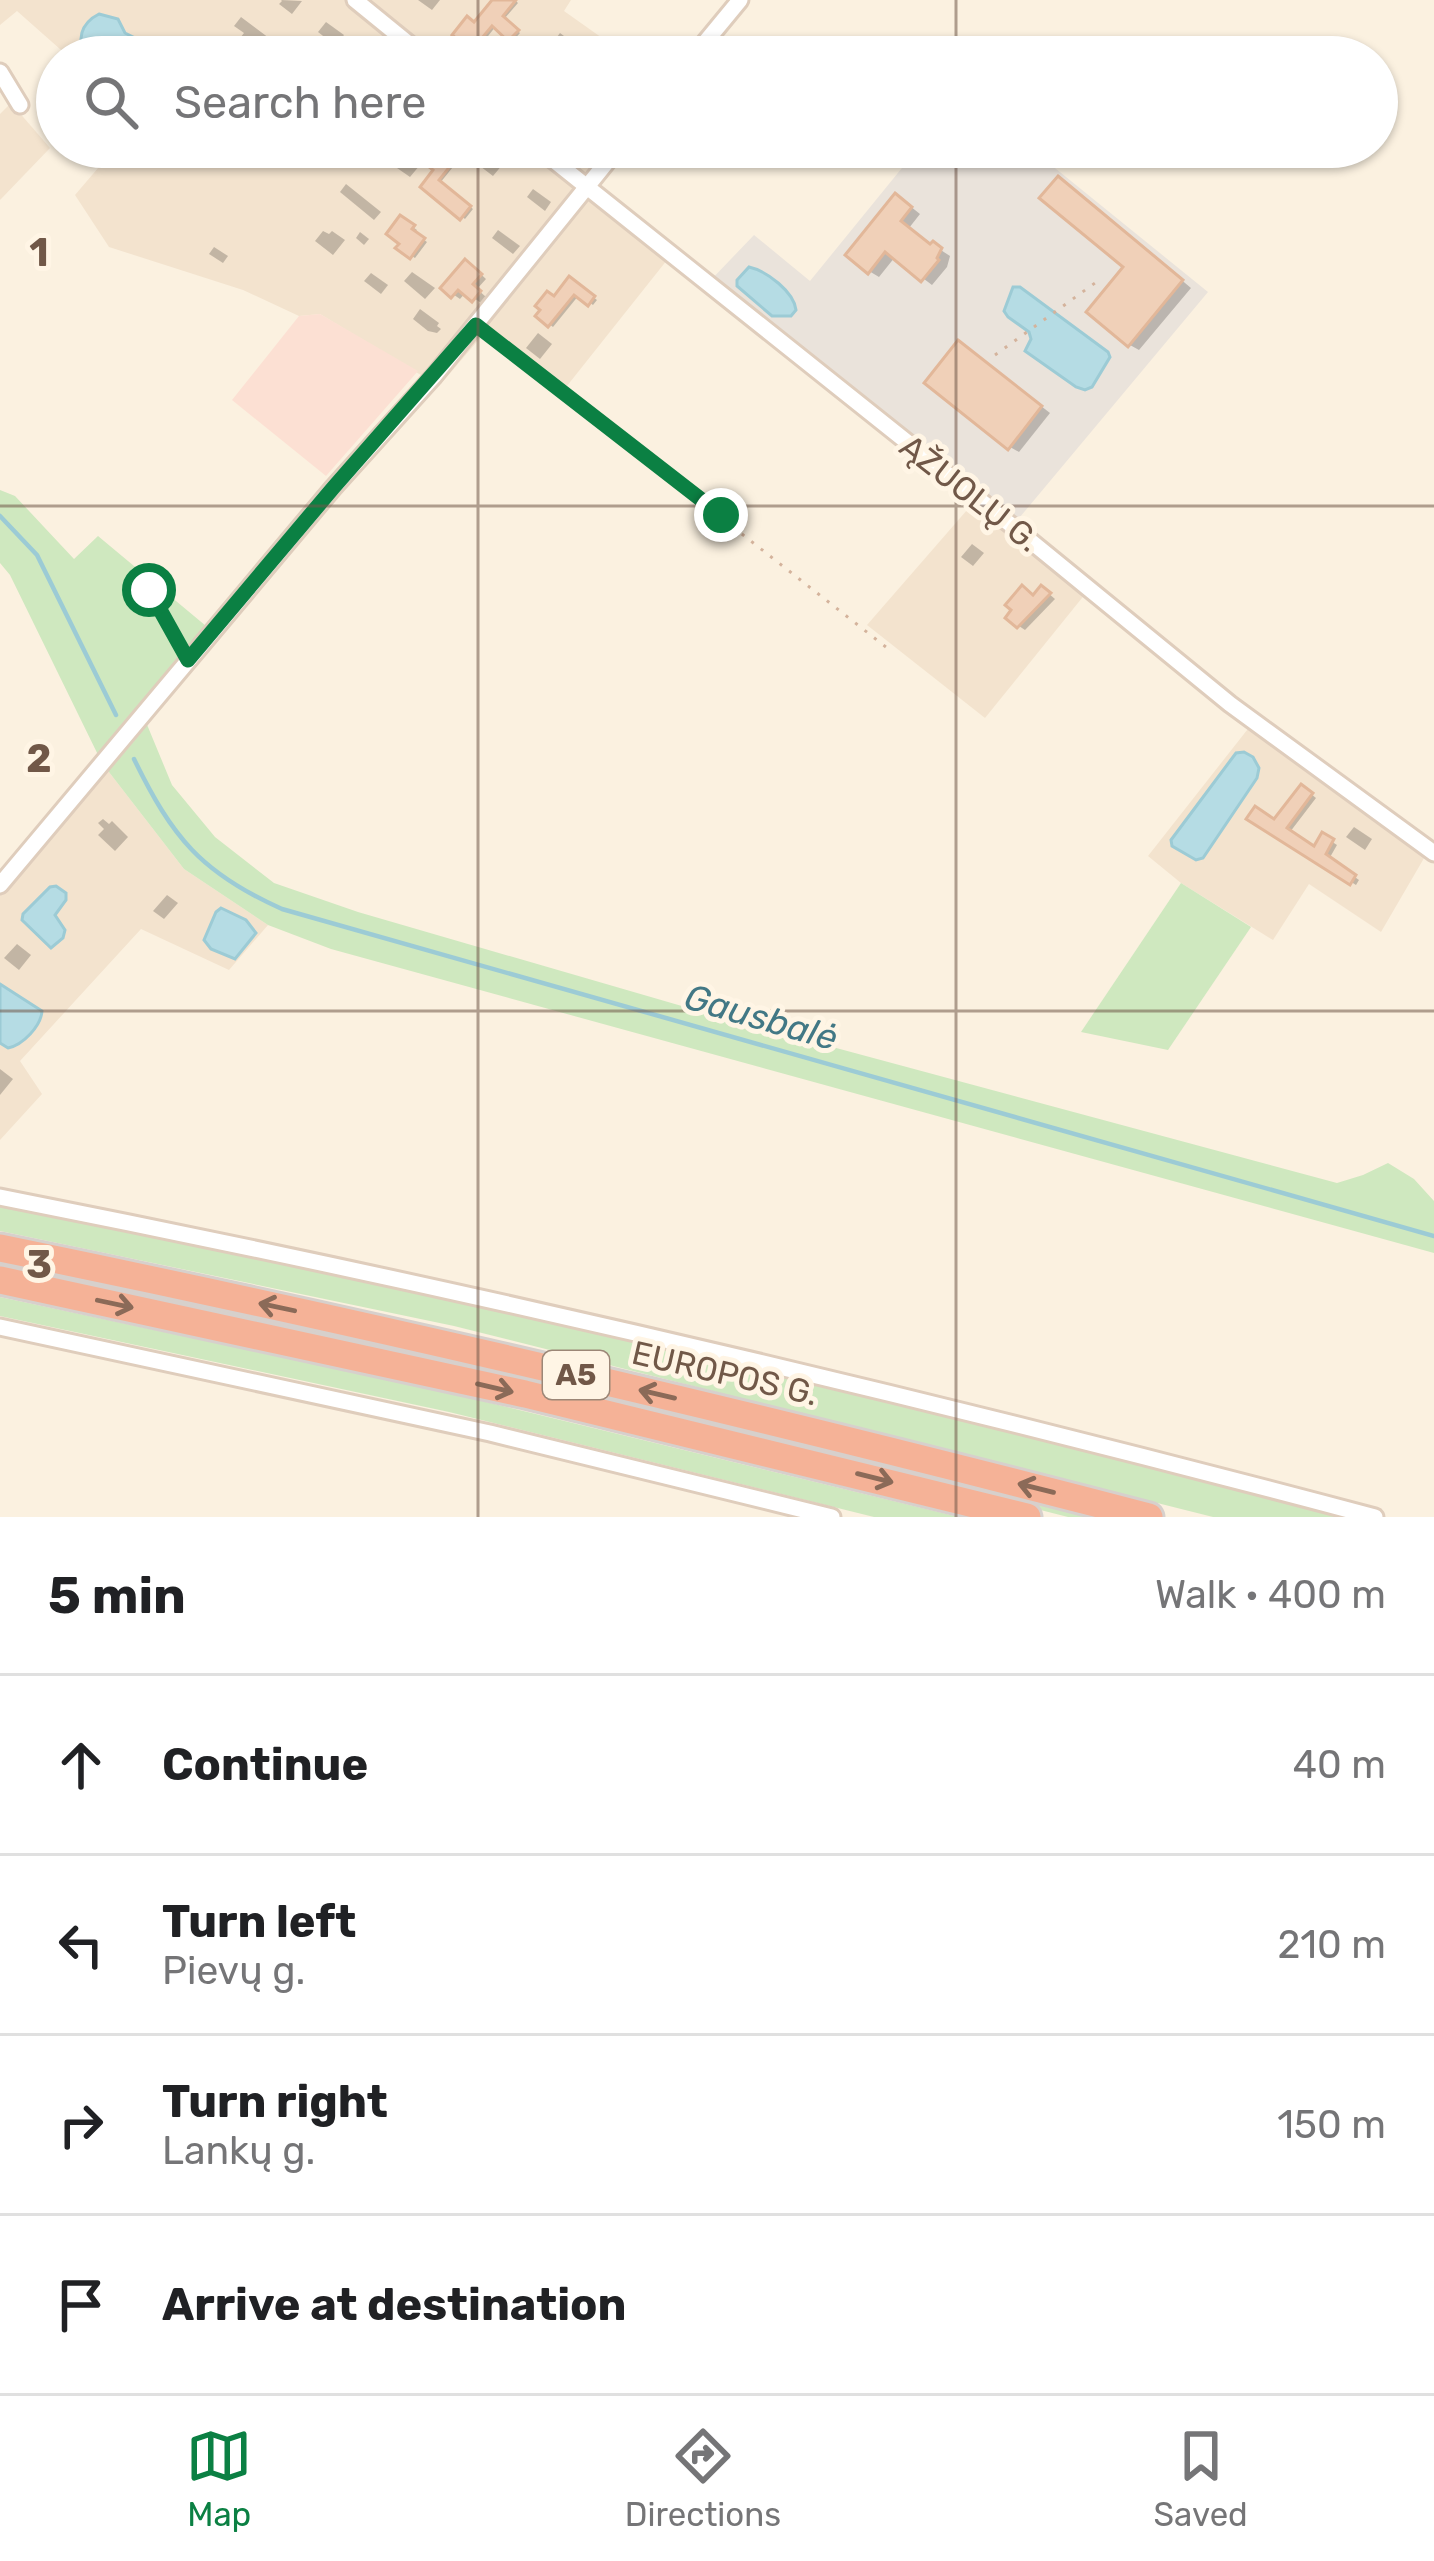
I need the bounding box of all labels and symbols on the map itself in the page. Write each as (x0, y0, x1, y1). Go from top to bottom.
text: 1 (29, 230, 49, 276)
street label: ĄŽUOLŲ G. (892, 426, 1048, 560)
route end (694, 488, 748, 542)
route start (122, 563, 176, 617)
text: 2 (26, 736, 52, 782)
water label: Gausbalė (680, 975, 842, 1059)
text: 3 (26, 1242, 52, 1288)
one-way arrow (95, 1293, 133, 1316)
one-way arrow (259, 1294, 297, 1317)
street label: EUROPOS G. (628, 1333, 822, 1413)
road number: A5 (543, 1351, 609, 1399)
one-way arrow (476, 1377, 514, 1400)
one-way arrow (639, 1382, 677, 1404)
one-way arrow (855, 1469, 893, 1491)
one-way arrow (1018, 1475, 1056, 1497)

